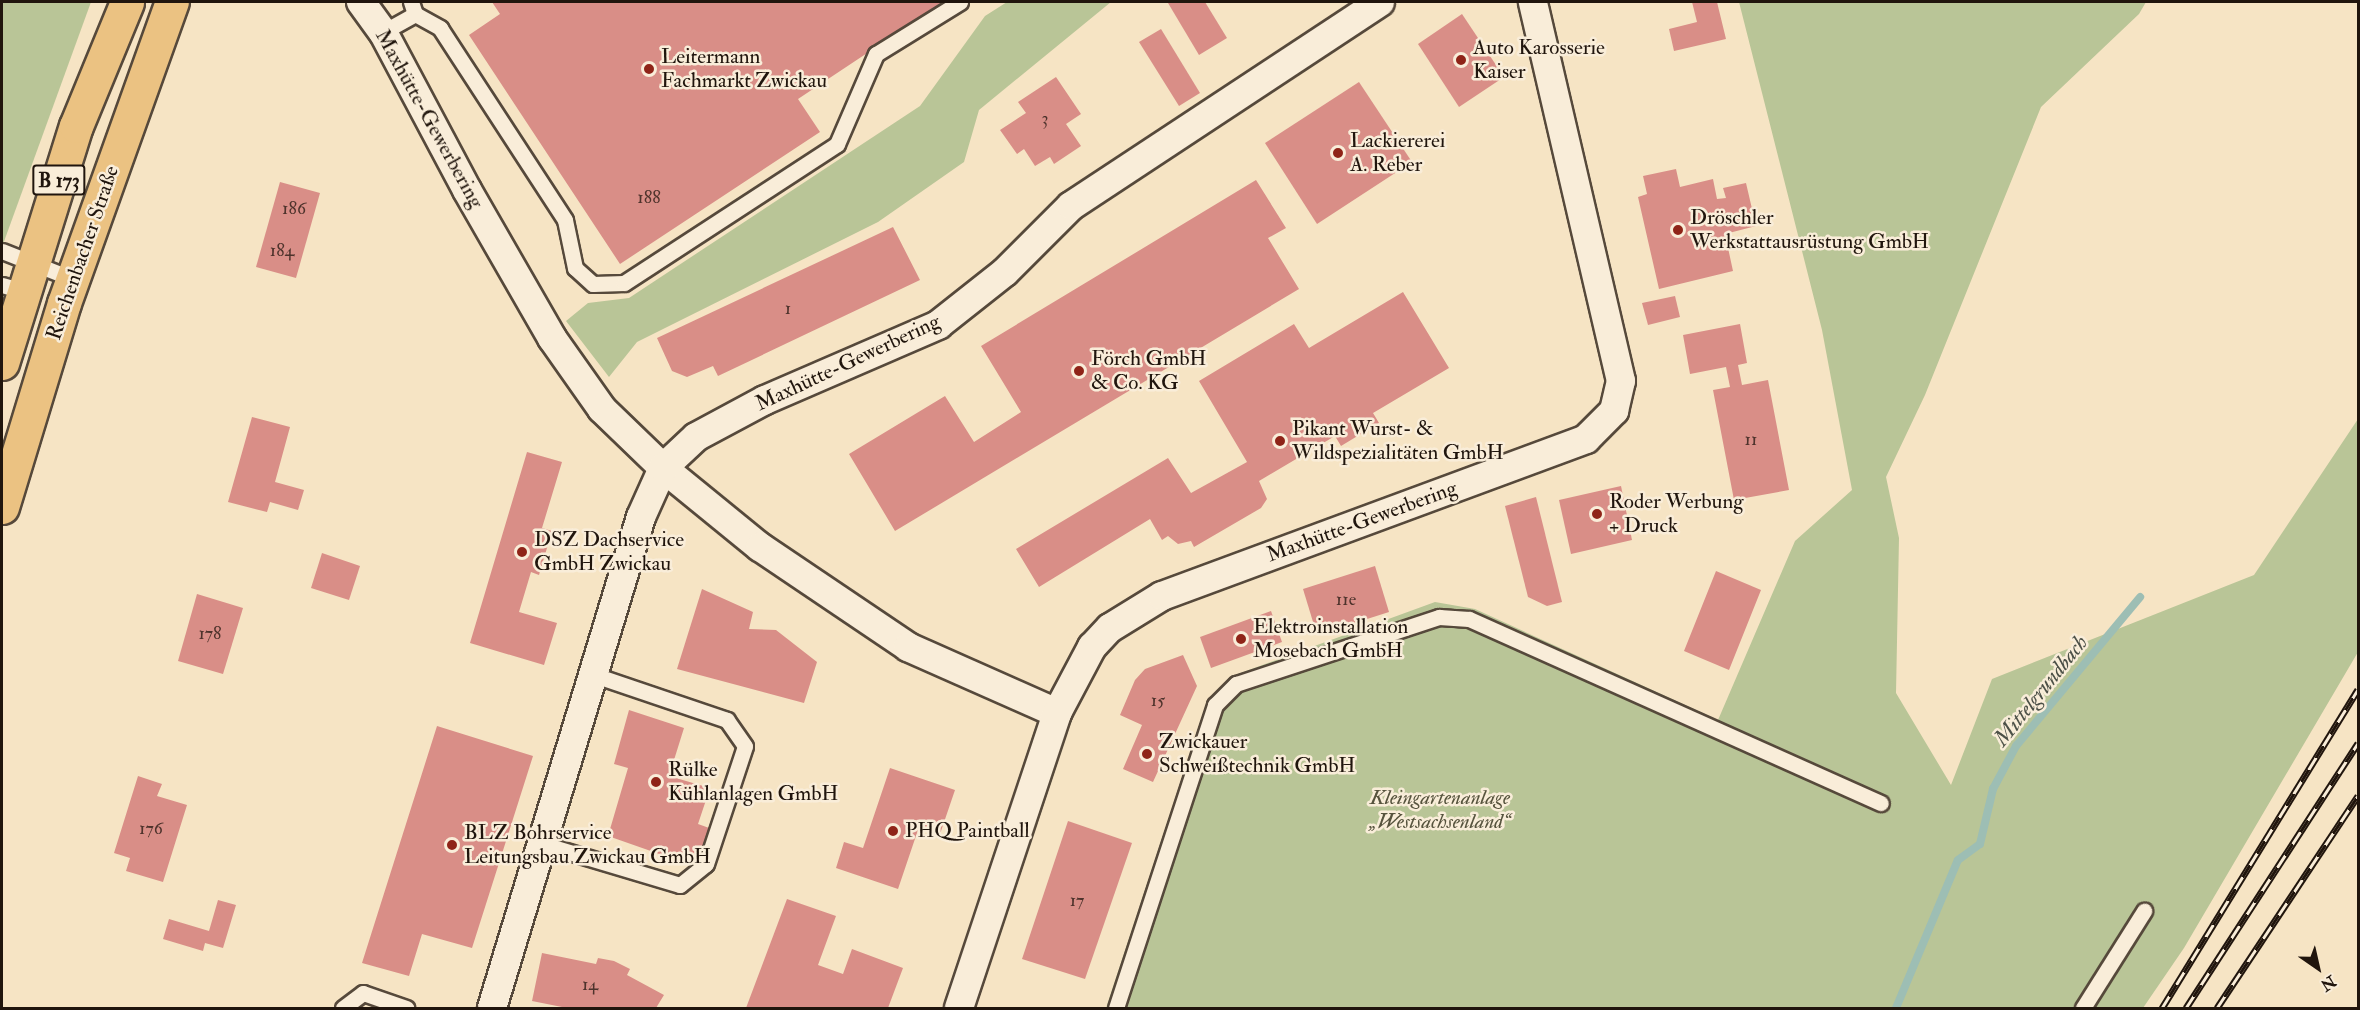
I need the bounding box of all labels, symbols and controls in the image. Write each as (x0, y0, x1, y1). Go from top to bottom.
street label: Maxhütte-Gewerbering (369, 25, 489, 213)
place label: Auto Karosserie Kaiser (1473, 35, 1605, 85)
place label: Leitermann Fachmarkt Zwickau (661, 44, 827, 94)
marker: Auto Karosserie Kaiser (1454, 53, 1468, 67)
marker: Leitermann Fachmarkt Zwickau (642, 62, 656, 76)
house number: 3 (1042, 108, 1048, 130)
place label: Lackiererei A. Reber (1350, 128, 1445, 178)
marker: Lackiererei A. Reber (1331, 146, 1345, 160)
road number: B 173 (32, 163, 86, 197)
street label: Reichenbacher Straße (41, 163, 125, 343)
house number: 188 (637, 187, 661, 209)
house number: 186 (282, 198, 306, 220)
place label: Dröschler Werkstattausrüstung GmbH (1690, 205, 1929, 255)
marker: Dröschler Werkstattausrüstung GmbH (1671, 223, 1685, 237)
house number: 184 (270, 240, 294, 262)
house number: 1 (785, 298, 791, 320)
street label: Maxhütte-Gewerbering (752, 309, 944, 417)
place label: Förch GmbH & Co. KG (1091, 346, 1206, 396)
marker: Förch GmbH & Co. KG (1072, 364, 1086, 378)
place label: Pikant Wurst- & Wildspezialitäten GmbH (1292, 416, 1504, 466)
house number: 11 (1745, 429, 1757, 451)
marker: Pikant Wurst- & Wildspezialitäten GmbH (1273, 434, 1287, 448)
street label: Maxhütte-Gewerbering (1263, 476, 1461, 568)
place label: Roder Werbung + Druck (1609, 489, 1744, 539)
marker: Roder Werbung + Druck (1590, 507, 1604, 521)
place label: DSZ Dachservice GmbH Zwickau (534, 527, 684, 577)
marker: DSZ Dachservice GmbH Zwickau (515, 545, 529, 559)
house number: 11e (1336, 589, 1356, 611)
place label: Elektroinstallation Mosebach GmbH (1253, 614, 1408, 664)
house number: 178 (198, 623, 222, 645)
water label: Mittelgrundbach (1988, 630, 2094, 752)
marker: Elektroinstallation Mosebach GmbH (1234, 632, 1248, 646)
house number: 15 (1151, 690, 1165, 712)
place label: Zwickauer Schweißtechnik GmbH (1159, 729, 1355, 779)
marker: Zwickauer Schweißtechnik GmbH (1140, 747, 1154, 761)
place label: Rülke Kühlanlagen GmbH (668, 757, 838, 807)
marker: Rülke Kühlanlagen GmbH (649, 775, 663, 789)
park label: Kleingartenanlage „Westsachsenland“ (1370, 785, 1510, 835)
house number: 176 (139, 818, 163, 840)
place label: PHQ Paintball (905, 818, 1030, 844)
place label: BLZ Bohrservice Leitungsbau Zwickau GmbH (464, 820, 711, 870)
marker: PHQ Paintball (886, 824, 900, 838)
marker: BLZ Bohrservice Leitungsbau Zwickau GmbH (445, 838, 459, 852)
house number: 17 (1070, 890, 1084, 912)
north arrow (2288, 938, 2348, 998)
text: N (2317, 971, 2340, 995)
house number: 14 (582, 974, 598, 996)

